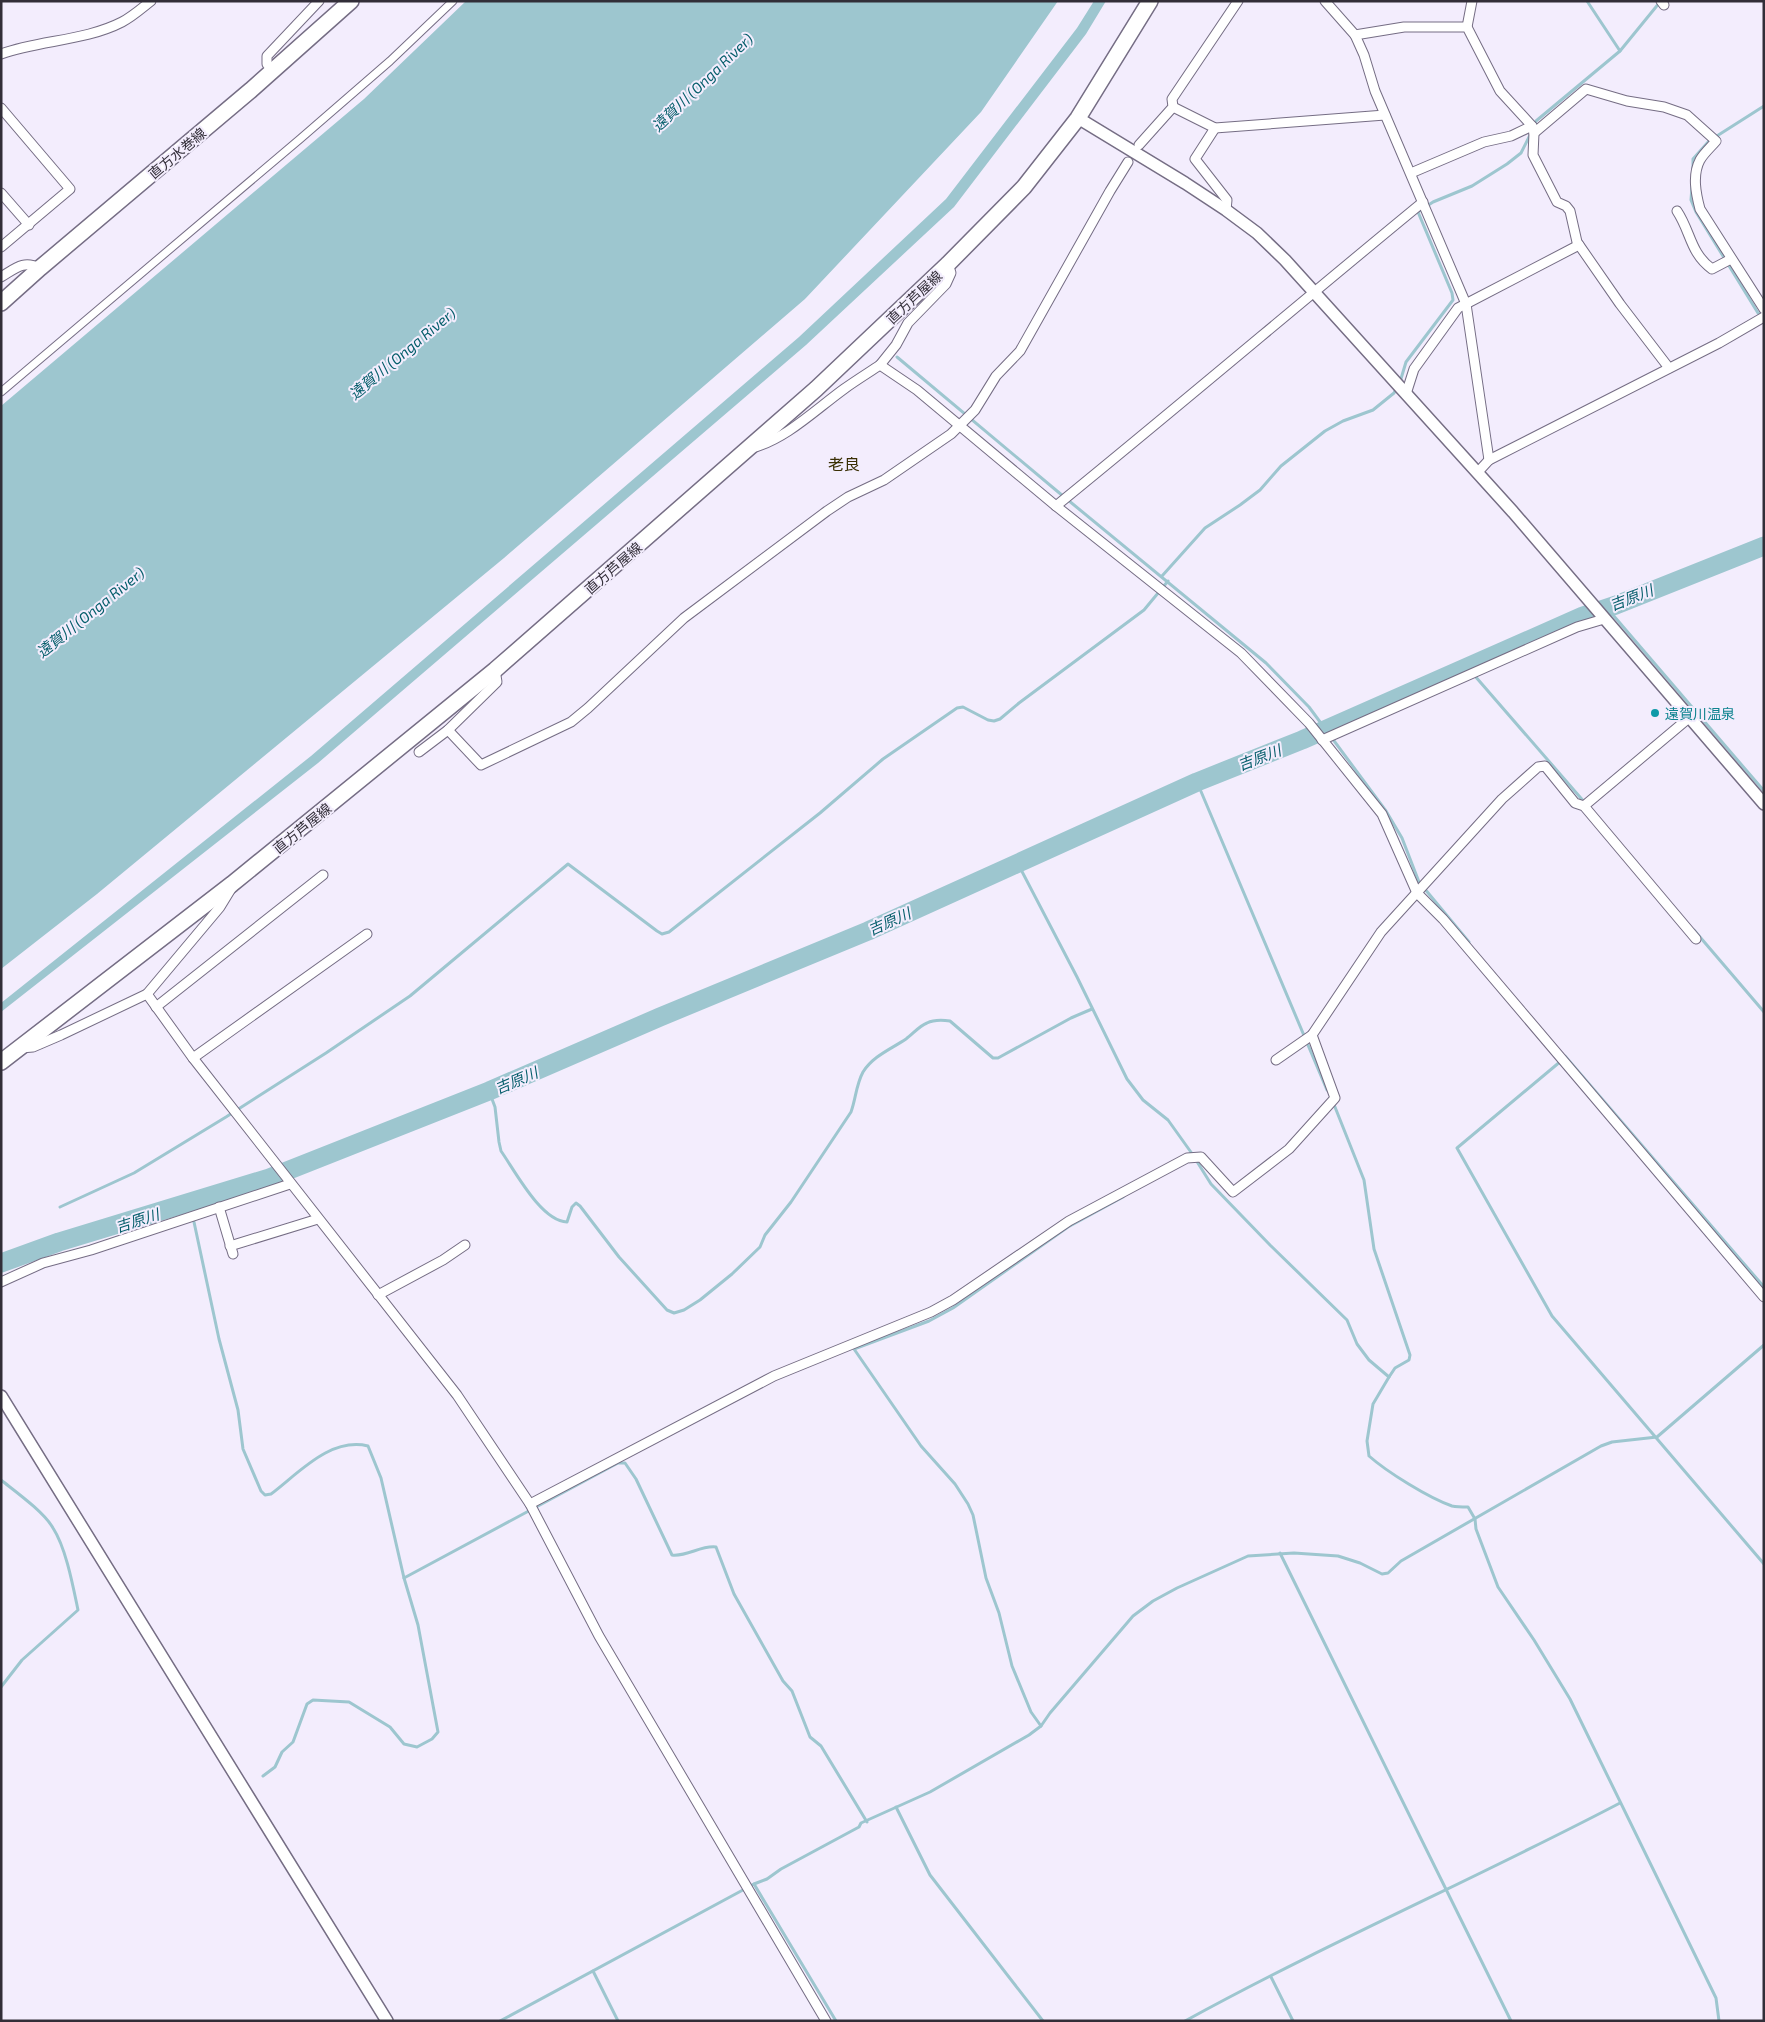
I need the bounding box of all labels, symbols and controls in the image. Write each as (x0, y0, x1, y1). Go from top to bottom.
water label: 遠賀川 (Onga River) (648, 29, 757, 135)
street label: 直方水巻線 (145, 124, 209, 182)
street label: 直方芦屋線 (883, 267, 945, 327)
water label: 遠賀川 (Onga River) (345, 303, 459, 403)
district label: 老良 (828, 454, 860, 473)
street label: 直方芦屋線 (581, 539, 645, 597)
water label: 遠賀川 (Onga River) (33, 563, 148, 661)
water label: 吉原川 (1607, 580, 1657, 613)
place label: 遠賀川温泉 (1665, 705, 1735, 722)
marker: 遠賀川温泉 (1649, 707, 1661, 719)
water label: 吉原川 (1235, 740, 1285, 773)
street label: 直方芦屋線 (269, 799, 335, 857)
water label: 吉原川 (865, 903, 915, 938)
water label: 吉原川 (492, 1062, 542, 1097)
water label: 吉原川 (113, 1204, 163, 1236)

